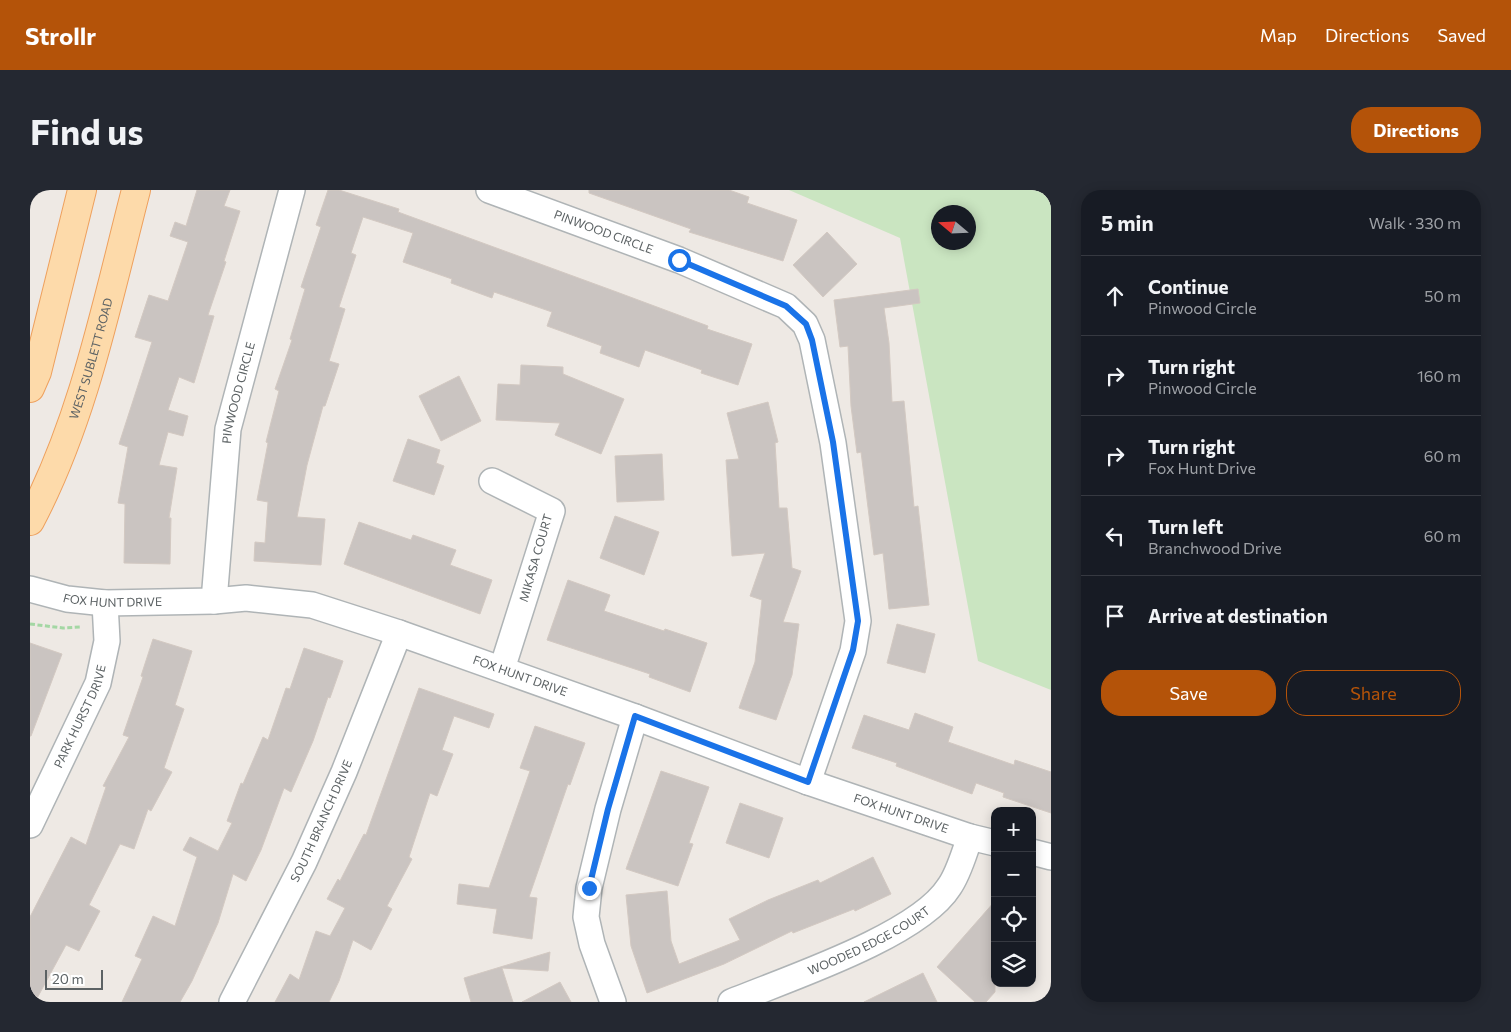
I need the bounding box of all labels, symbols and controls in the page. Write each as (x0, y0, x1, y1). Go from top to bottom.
text: Strollr (25, 21, 96, 50)
text: Map (1260, 24, 1297, 46)
text: Directions (1325, 24, 1409, 46)
text: Saved (1437, 24, 1486, 46)
button: Directions (1351, 107, 1481, 153)
text: Find us (30, 109, 144, 152)
north arrow (931, 205, 976, 250)
street label: PINWOOD CIRCLE (552, 207, 655, 256)
text: 5 min (1101, 210, 1154, 235)
text: Walk · 330 m (1369, 213, 1461, 232)
route start (668, 249, 691, 272)
text: Continue (1148, 275, 1228, 298)
icon: ahead (1101, 282, 1129, 310)
text: 50 m (1424, 286, 1461, 305)
street label: WEST SUBLETT ROAD (66, 296, 115, 421)
text: Pinwood Circle (1148, 298, 1257, 317)
street label: PINWOOD CIRCLE (219, 340, 257, 444)
text: Turn right (1148, 355, 1235, 378)
icon: right (1101, 362, 1129, 390)
text: 160 m (1417, 366, 1461, 385)
text: Pinwood Circle (1148, 378, 1257, 397)
text: Turn right (1148, 435, 1235, 458)
icon: right (1101, 442, 1129, 470)
text: 60 m (1424, 446, 1461, 465)
text: Fox Hunt Drive (1148, 458, 1256, 477)
street label: MIKASA COURT (516, 512, 554, 603)
text: Turn left (1148, 515, 1223, 538)
icon: left (1101, 522, 1129, 550)
text: 60 m (1424, 526, 1461, 545)
text: Branchwood Drive (1148, 538, 1282, 557)
street label: FOX HUNT DRIVE (62, 590, 162, 609)
icon: arrive (1101, 602, 1129, 630)
text: Arrive at destination (1148, 604, 1328, 627)
street label: FOX HUNT DRIVE (471, 652, 570, 698)
street label: PARK HURST DRIVE (50, 663, 108, 770)
button: Save (1101, 670, 1276, 716)
button: Share (1286, 670, 1461, 716)
street label: SOUTH BRANCH DRIVE (287, 757, 354, 884)
street label: FOX HUNT DRIVE (852, 790, 951, 835)
map controls (991, 807, 1036, 987)
button: + (991, 807, 1036, 852)
button: − (991, 852, 1036, 897)
route end (578, 877, 601, 900)
button: locate (991, 897, 1036, 942)
street label: WOODED EDGE COURT (806, 903, 932, 977)
button: layers (991, 942, 1036, 987)
scale bar (45, 967, 102, 990)
text: 20 m (52, 970, 84, 987)

